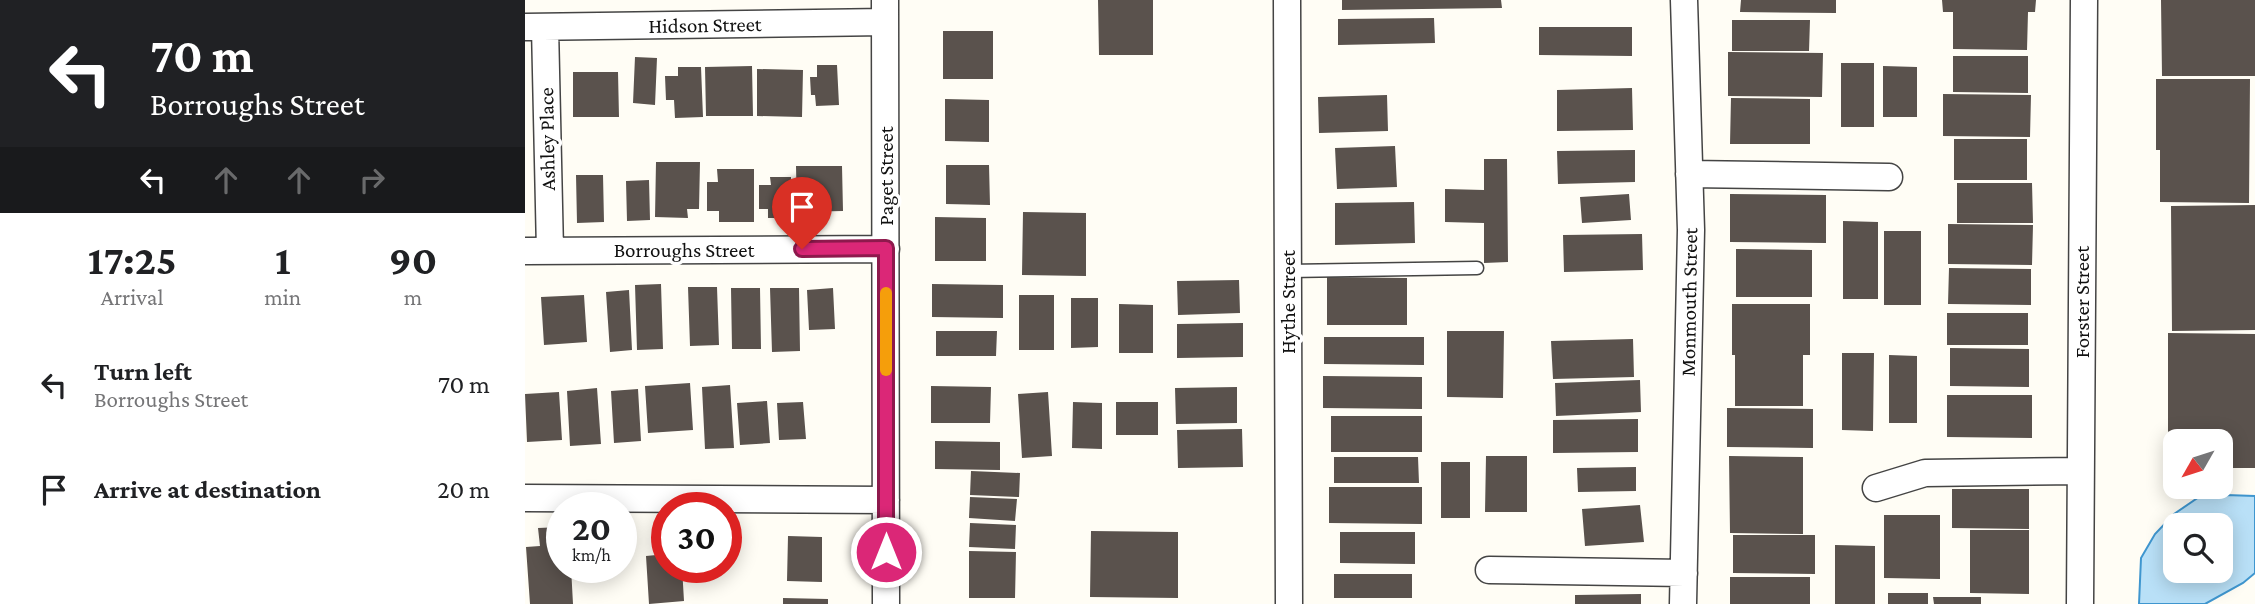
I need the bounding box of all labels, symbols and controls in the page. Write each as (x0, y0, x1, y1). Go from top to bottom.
street label: Hidson Street (648, 12, 763, 38)
icon: left (35, 28, 126, 119)
text: 70 m (150, 28, 254, 83)
text: Borroughs Street (150, 86, 364, 122)
street label: Ashley Place (534, 87, 560, 191)
street label: Paget Street (874, 125, 898, 226)
icon: left (134, 161, 172, 199)
icon: ahead (207, 161, 245, 199)
icon: ahead (280, 161, 318, 199)
icon: right (353, 161, 391, 199)
pin (772, 177, 832, 249)
icon: arrive (783, 188, 821, 226)
street label: Monmouth Street (1676, 226, 1702, 377)
text: 17:25 (88, 236, 177, 283)
text: 1 (275, 236, 291, 283)
text: 90 (389, 236, 437, 283)
street label: Borroughs Street (614, 238, 755, 262)
street label: Forster Street (2070, 245, 2094, 358)
street label: Hythe Street (1276, 249, 1300, 354)
text: Arrival (101, 284, 163, 310)
text: min (264, 284, 301, 310)
text: m (404, 284, 422, 310)
text: Turn left (94, 357, 192, 386)
icon: left (35, 366, 73, 404)
text: 70 m (438, 370, 490, 399)
text: Borroughs Street (94, 386, 248, 412)
north arrow (2163, 429, 2233, 499)
map controls (2163, 429, 2233, 583)
icon: arrive (35, 471, 73, 509)
text: Arrive at destination (94, 475, 321, 504)
text: 20 m (437, 475, 490, 504)
speed limit sign: 30 (651, 492, 742, 583)
text: 20 (572, 509, 611, 548)
button: search (2163, 513, 2233, 583)
position arrow (849, 515, 923, 589)
text: km/h (572, 545, 611, 565)

